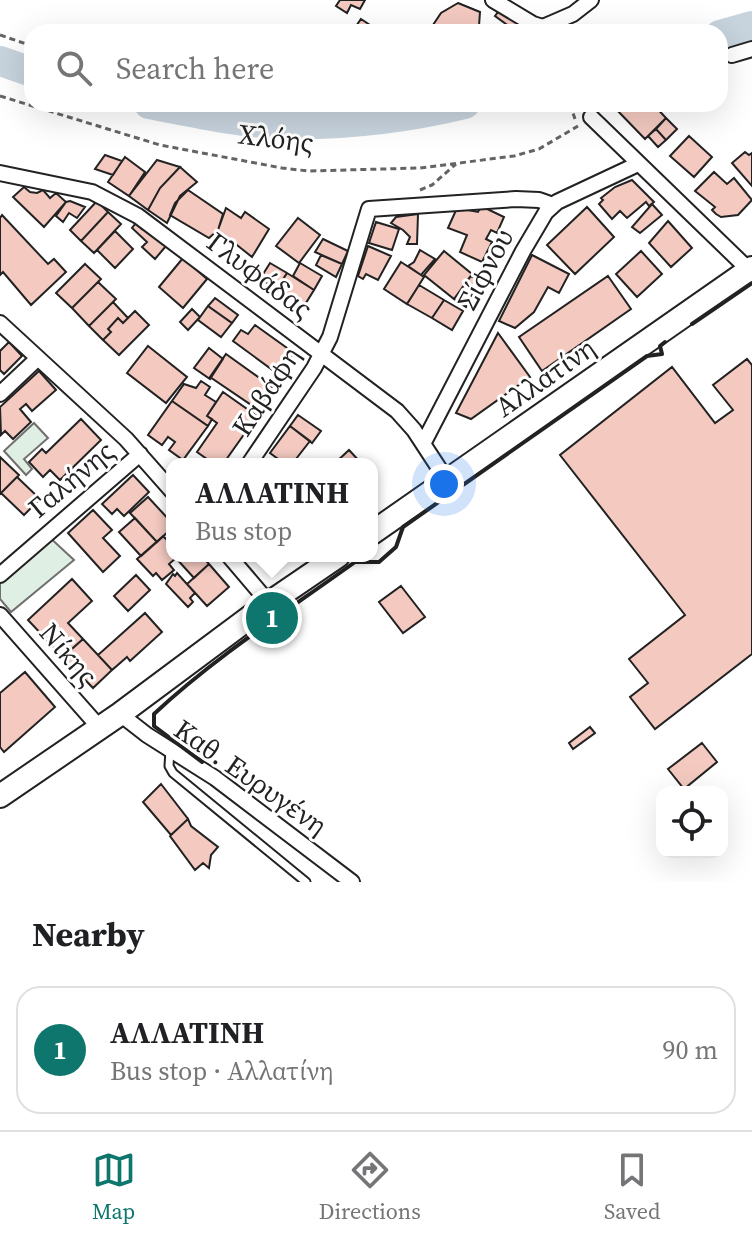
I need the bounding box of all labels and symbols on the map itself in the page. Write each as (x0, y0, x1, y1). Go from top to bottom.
street label: Χλόης (236, 115, 316, 161)
street label: Σίφνου (448, 222, 522, 316)
street label: Γλυφάδας (199, 223, 321, 327)
street label: Αλλατίνη (487, 329, 603, 425)
street label: Καβάφη (223, 339, 309, 443)
street label: Γαλήνης (20, 432, 122, 526)
your location (424, 464, 464, 504)
pin: 1 (246, 588, 298, 648)
street label: Νίκης (31, 615, 107, 693)
street label: Καθ. Ευρυγένη (167, 710, 335, 844)

